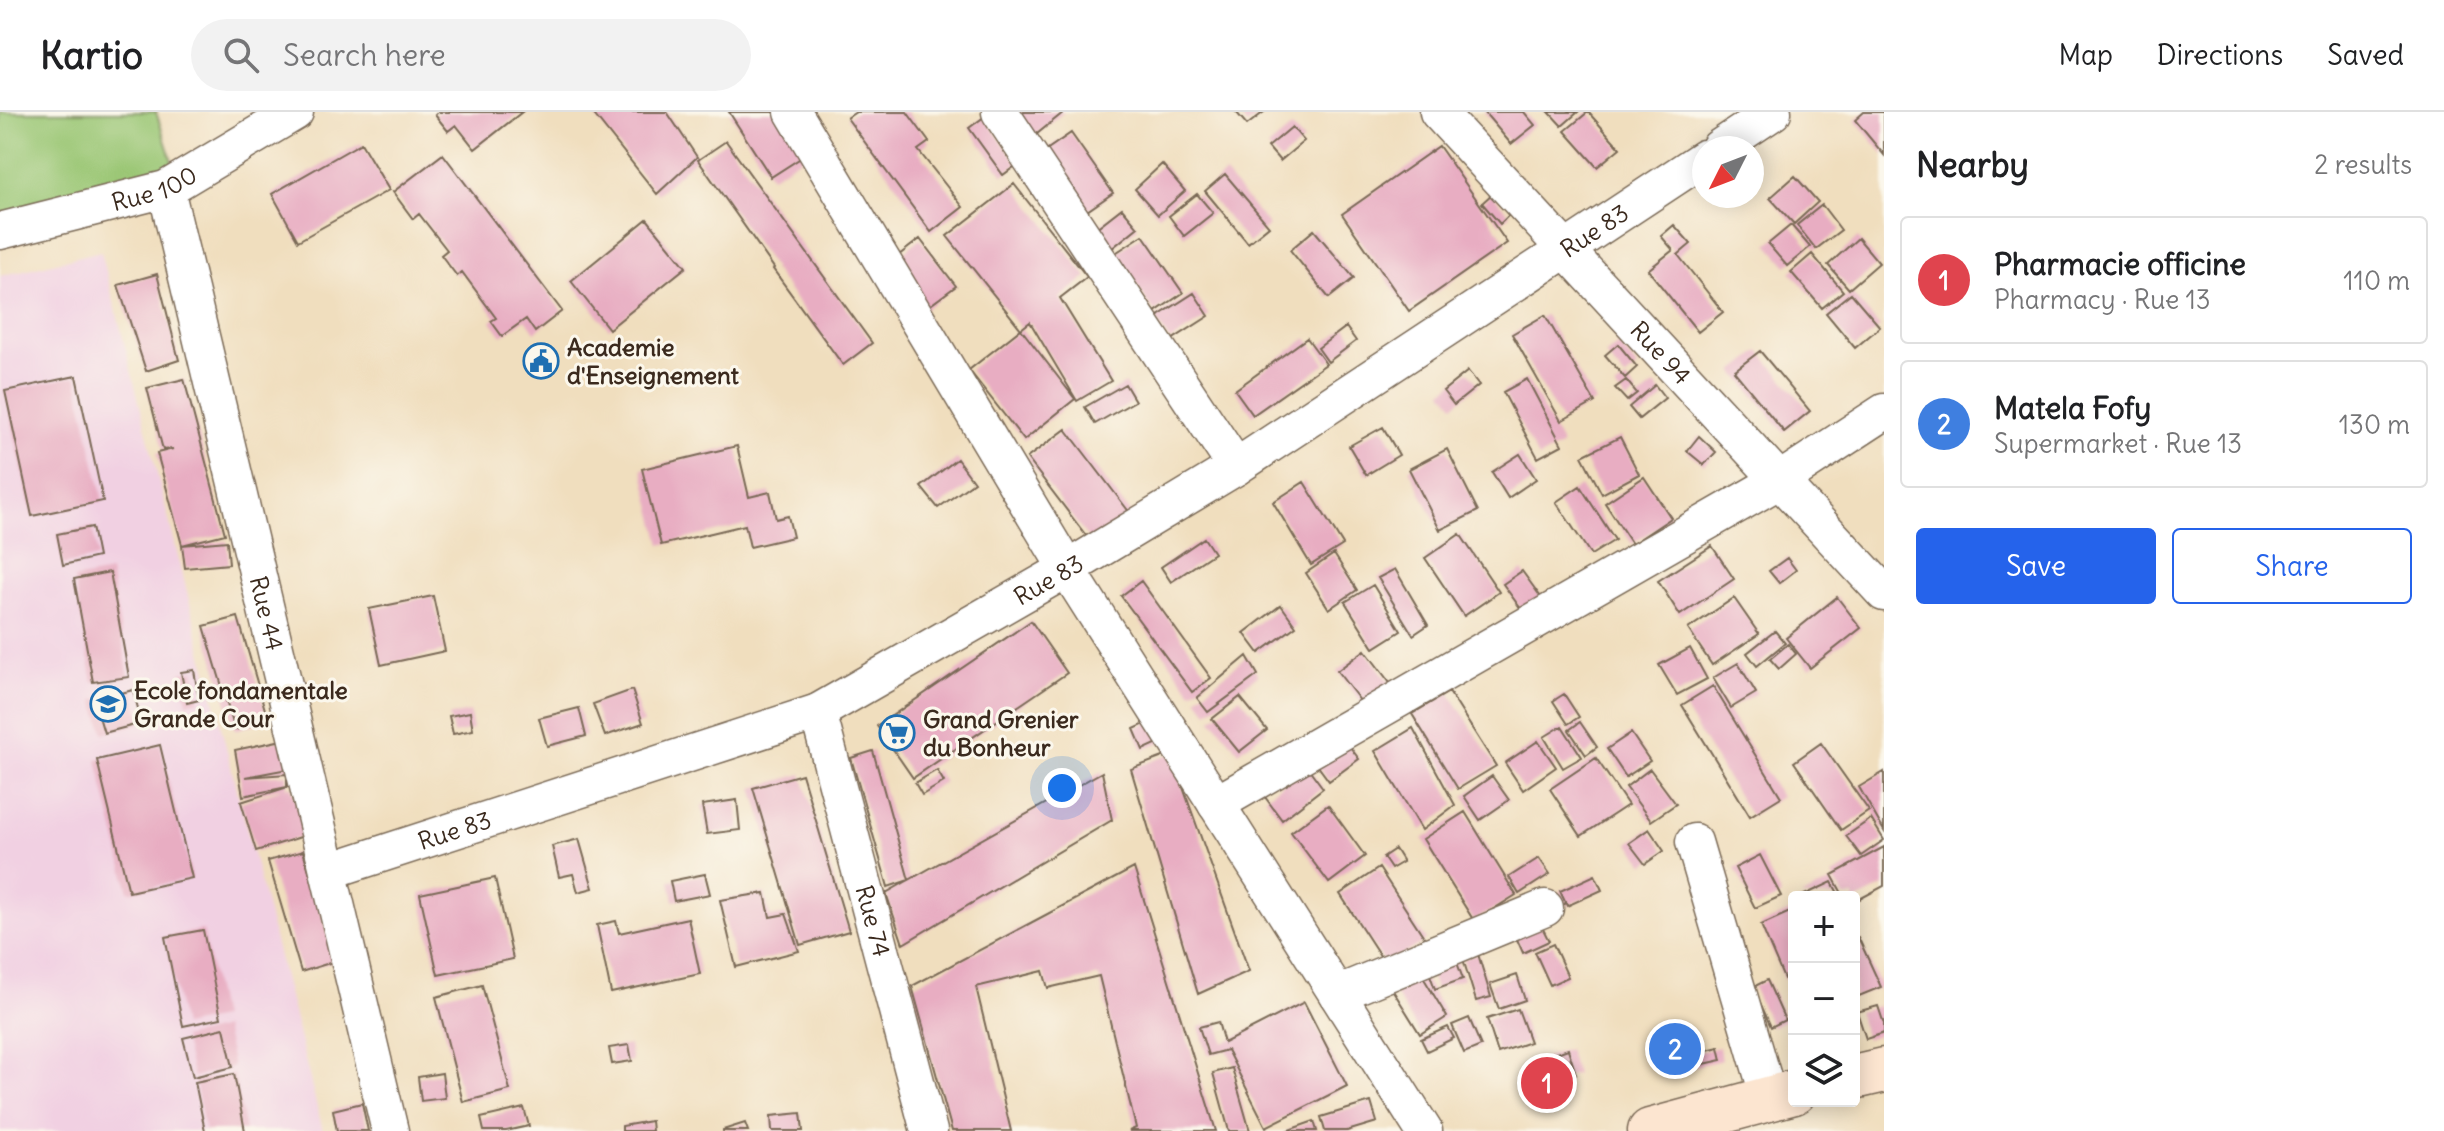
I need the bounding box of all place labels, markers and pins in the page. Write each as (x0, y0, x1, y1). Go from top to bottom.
place label: Academie d'Enseignement (567, 332, 740, 390)
public building icon: Academie d'Enseignement (522, 342, 560, 380)
place label: Ecole fondamentale Grande Cour (134, 675, 348, 733)
school or university icon: Ecole fondamentale Grande Cour (89, 685, 127, 723)
place label: Grand Grenier du Bonheur (923, 704, 1079, 762)
supermarket icon: Grand Grenier du Bonheur (878, 714, 916, 752)
pin: 2 (1649, 1019, 1701, 1079)
pin: 1 (1521, 1053, 1573, 1113)

